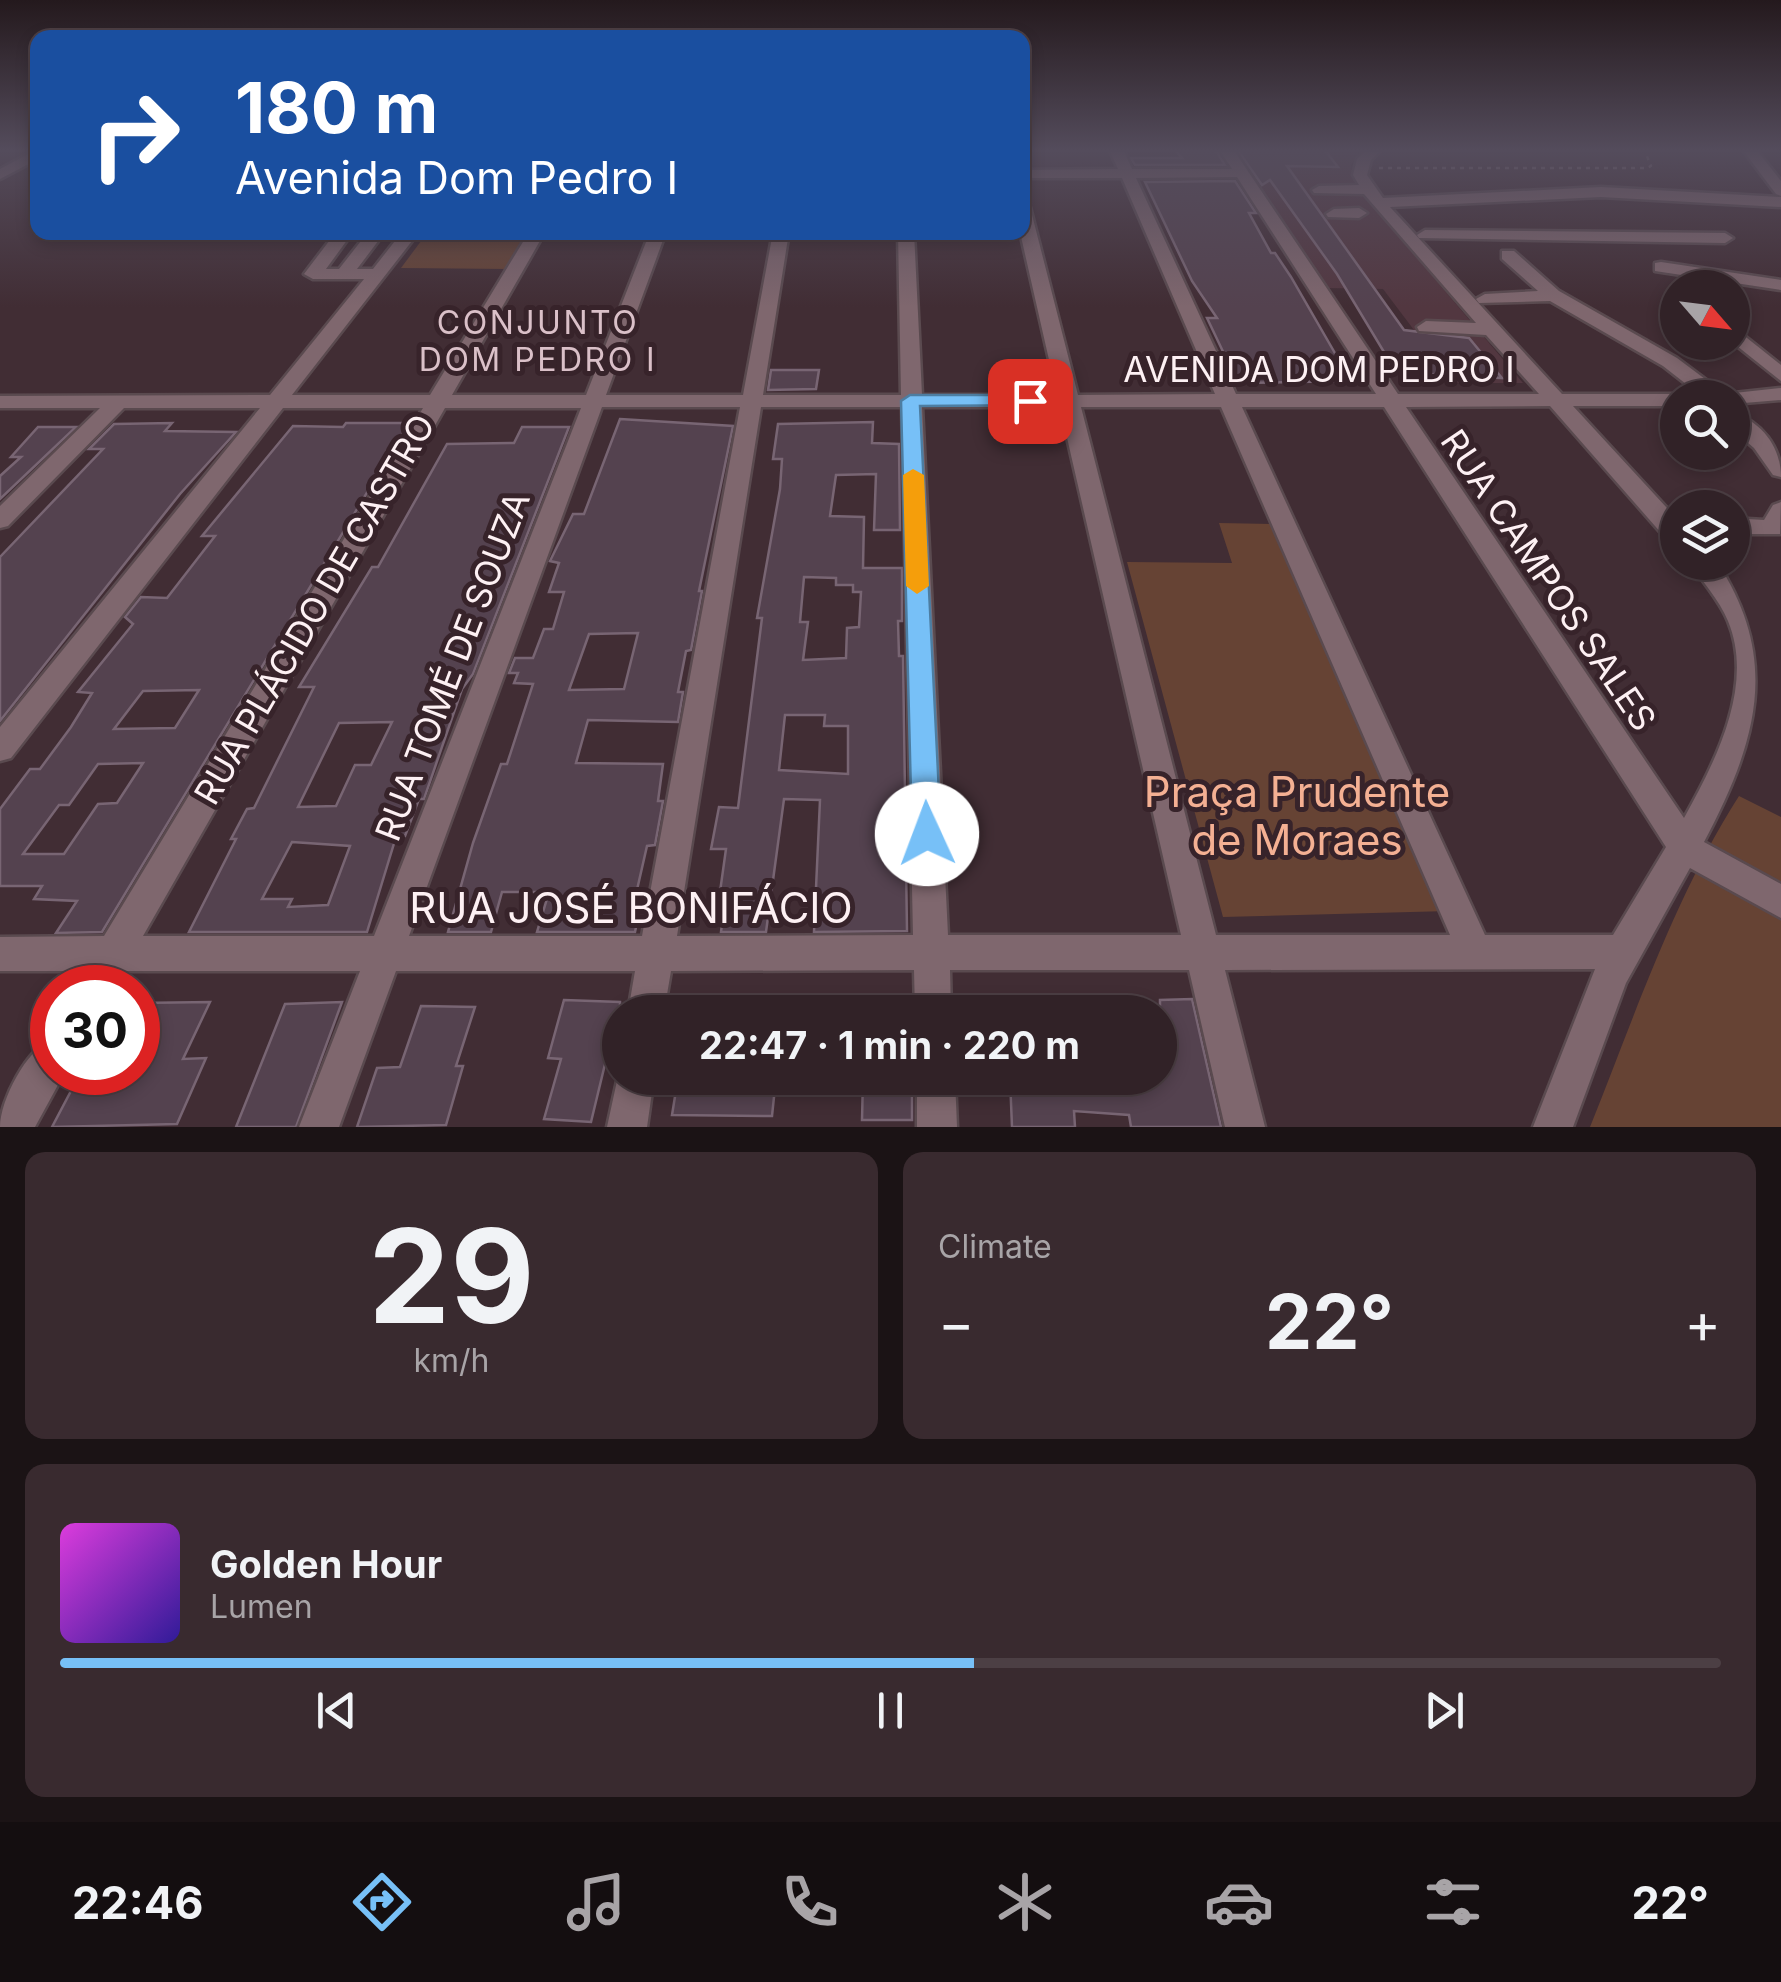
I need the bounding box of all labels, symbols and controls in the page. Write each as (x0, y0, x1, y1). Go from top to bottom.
text: 180 m (235, 65, 438, 150)
icon: right (70, 70, 200, 200)
text: Avenida Dom Pedro I (235, 150, 678, 205)
north arrow (1660, 270, 1750, 360)
map controls (1660, 270, 1750, 580)
district label: CONJUNTO DOM PEDRO I (419, 303, 657, 379)
street label: AVENIDA DOM PEDRO I (1123, 348, 1515, 390)
pin (988, 359, 1073, 444)
icon: arrive (1003, 374, 1058, 429)
button: search (1660, 380, 1750, 470)
street label: RUA PLÁCIDO DE CASTRO (185, 407, 443, 811)
street label: RUA CAMPOS SALES (1433, 422, 1665, 738)
street label: RUA TOMÉ DE SOUZA (366, 486, 538, 846)
button: layers (1660, 490, 1750, 580)
park label: Praça Prudente de Moraes (1144, 766, 1450, 865)
position arrow (875, 782, 979, 886)
street label: RUA JOSÉ BONIFÁCIO (409, 882, 853, 933)
speed limit sign: 30 (30, 965, 160, 1095)
text: 22:47 · 1 min · 220 m (699, 1022, 1080, 1068)
text: 29 (368, 1197, 535, 1354)
text: Climate (938, 1227, 1052, 1266)
text: 22° (1265, 1276, 1394, 1367)
text: − (938, 1290, 974, 1356)
text: + (1685, 1290, 1721, 1356)
text: km/h (413, 1341, 490, 1380)
text: Golden Hour (210, 1541, 442, 1587)
text: Lumen (210, 1587, 313, 1626)
icon: previous (309, 1683, 364, 1738)
icon: pause (863, 1683, 918, 1738)
icon: next (1417, 1683, 1472, 1738)
icon: directions (347, 1867, 417, 1937)
icon: music (561, 1867, 631, 1937)
icon: phone (775, 1867, 845, 1937)
icon: climate (990, 1867, 1060, 1937)
icon: car (1204, 1867, 1274, 1937)
icon: filters (1418, 1867, 1488, 1937)
text: 22:46 (72, 1875, 203, 1930)
text: 22° (1632, 1875, 1709, 1930)

